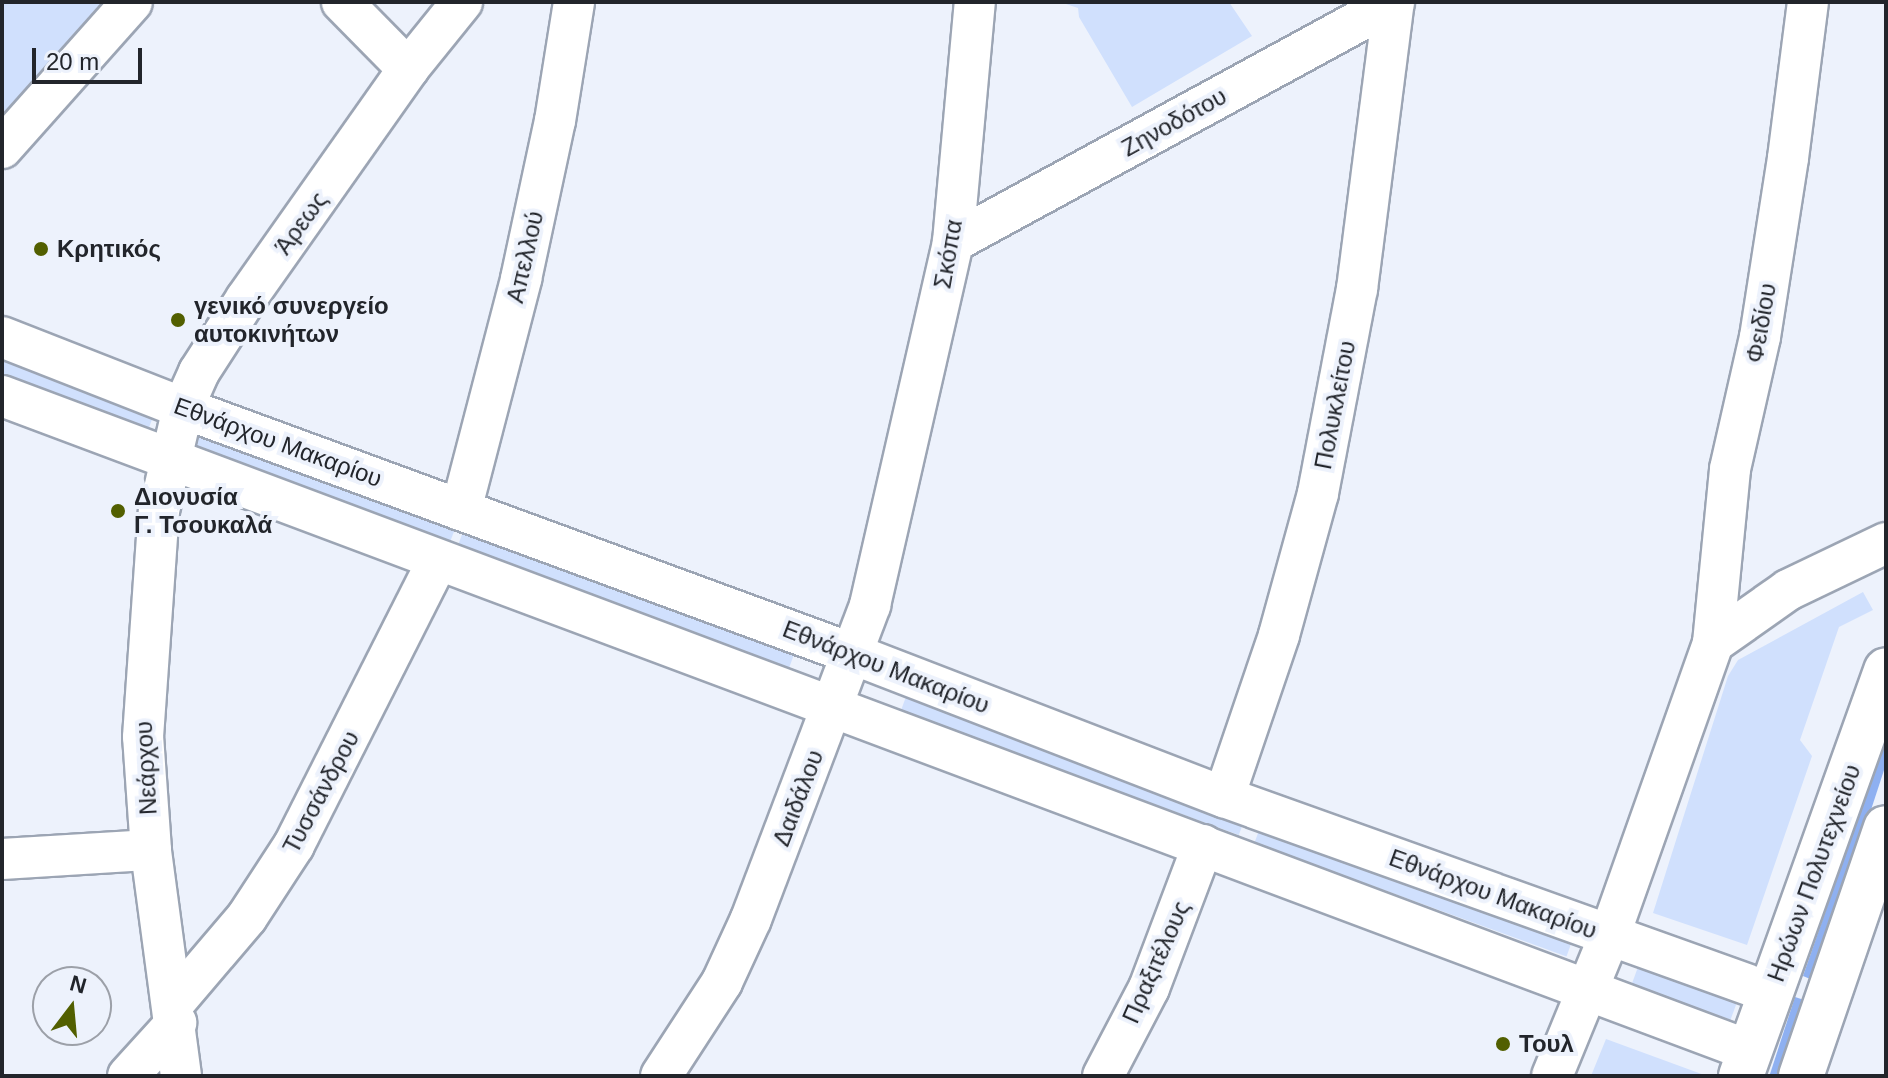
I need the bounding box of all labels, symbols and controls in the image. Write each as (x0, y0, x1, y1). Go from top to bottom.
scale bar (36, 32, 146, 82)
text: 20 m (46, 48, 99, 75)
street label: Ζηνοδότου (1117, 81, 1231, 163)
street label: Άρεως (269, 186, 333, 260)
street label: Απελλού (500, 208, 550, 306)
street label: Σκόπα (928, 217, 968, 291)
place label: Κρητικός (57, 235, 161, 263)
marker: Κρητικός (32, 240, 50, 258)
street label: Φειδίου (1740, 281, 1782, 365)
place label: γενικό συνεργείο αυτοκινήτων (194, 292, 389, 348)
marker: γενικό συνεργείο αυτοκινήτων (169, 311, 187, 329)
street label: Πολυκλείτου (1308, 338, 1362, 472)
street label: Εθνάρχου Μακαρίου (170, 391, 386, 493)
place label: Διονυσία Γ. Τσουκαλά (134, 483, 272, 539)
marker: Διονυσία Γ. Τσουκαλά (109, 502, 127, 520)
street label: Εθνάρχου Μακαρίου (779, 614, 993, 720)
street label: Νεάρχου (129, 720, 163, 816)
street label: Τυσσάνδρου (277, 726, 365, 858)
street label: Δαιδάλου (767, 746, 829, 850)
street label: Ηρώων Πολυτεχνείου (1761, 760, 1867, 986)
street label: Εθνάρχου Μακαρίου (1385, 843, 1601, 945)
street label: Πραξιτέλους (1116, 896, 1196, 1028)
north arrow (32, 966, 112, 1046)
text: N (67, 970, 89, 999)
place label: Τουλ (1519, 1030, 1574, 1058)
marker: Τουλ (1494, 1035, 1512, 1053)

